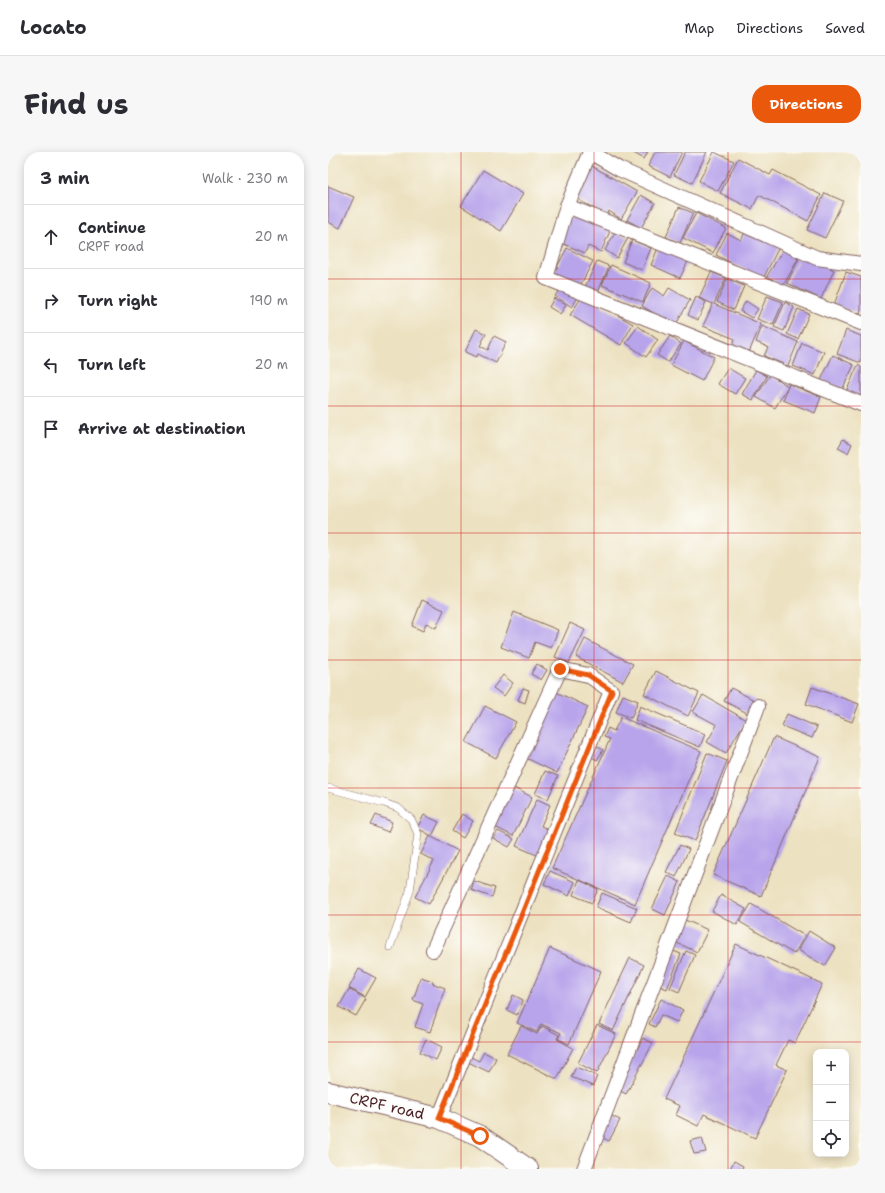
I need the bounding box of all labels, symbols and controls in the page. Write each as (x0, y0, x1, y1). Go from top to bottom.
text: Locato (20, 15, 87, 40)
text: Map (685, 19, 715, 37)
text: Directions (737, 19, 803, 37)
text: Saved (825, 19, 865, 37)
text: Find us (24, 85, 129, 123)
button: Directions (752, 85, 861, 123)
text: 3 min (40, 167, 90, 189)
text: Walk · 230 m (202, 170, 288, 187)
text: Continue (78, 218, 146, 238)
icon: ahead (40, 226, 62, 248)
text: 20 m (255, 228, 288, 245)
text: CRPF road (78, 238, 144, 255)
icon: right (40, 290, 62, 312)
text: Turn right (78, 291, 158, 311)
text: 190 m (249, 292, 288, 309)
icon: left (40, 354, 62, 376)
text: Turn left (78, 355, 146, 375)
text: 20 m (255, 356, 288, 373)
icon: arrive (40, 418, 62, 440)
text: Arrive at destination (78, 419, 246, 439)
route end (551, 660, 569, 678)
map controls (813, 1049, 849, 1157)
button: + (813, 1049, 849, 1085)
button: − (813, 1085, 849, 1121)
street label: CRPF road (348, 1088, 427, 1124)
button: locate (813, 1121, 849, 1157)
route start (471, 1127, 489, 1145)

